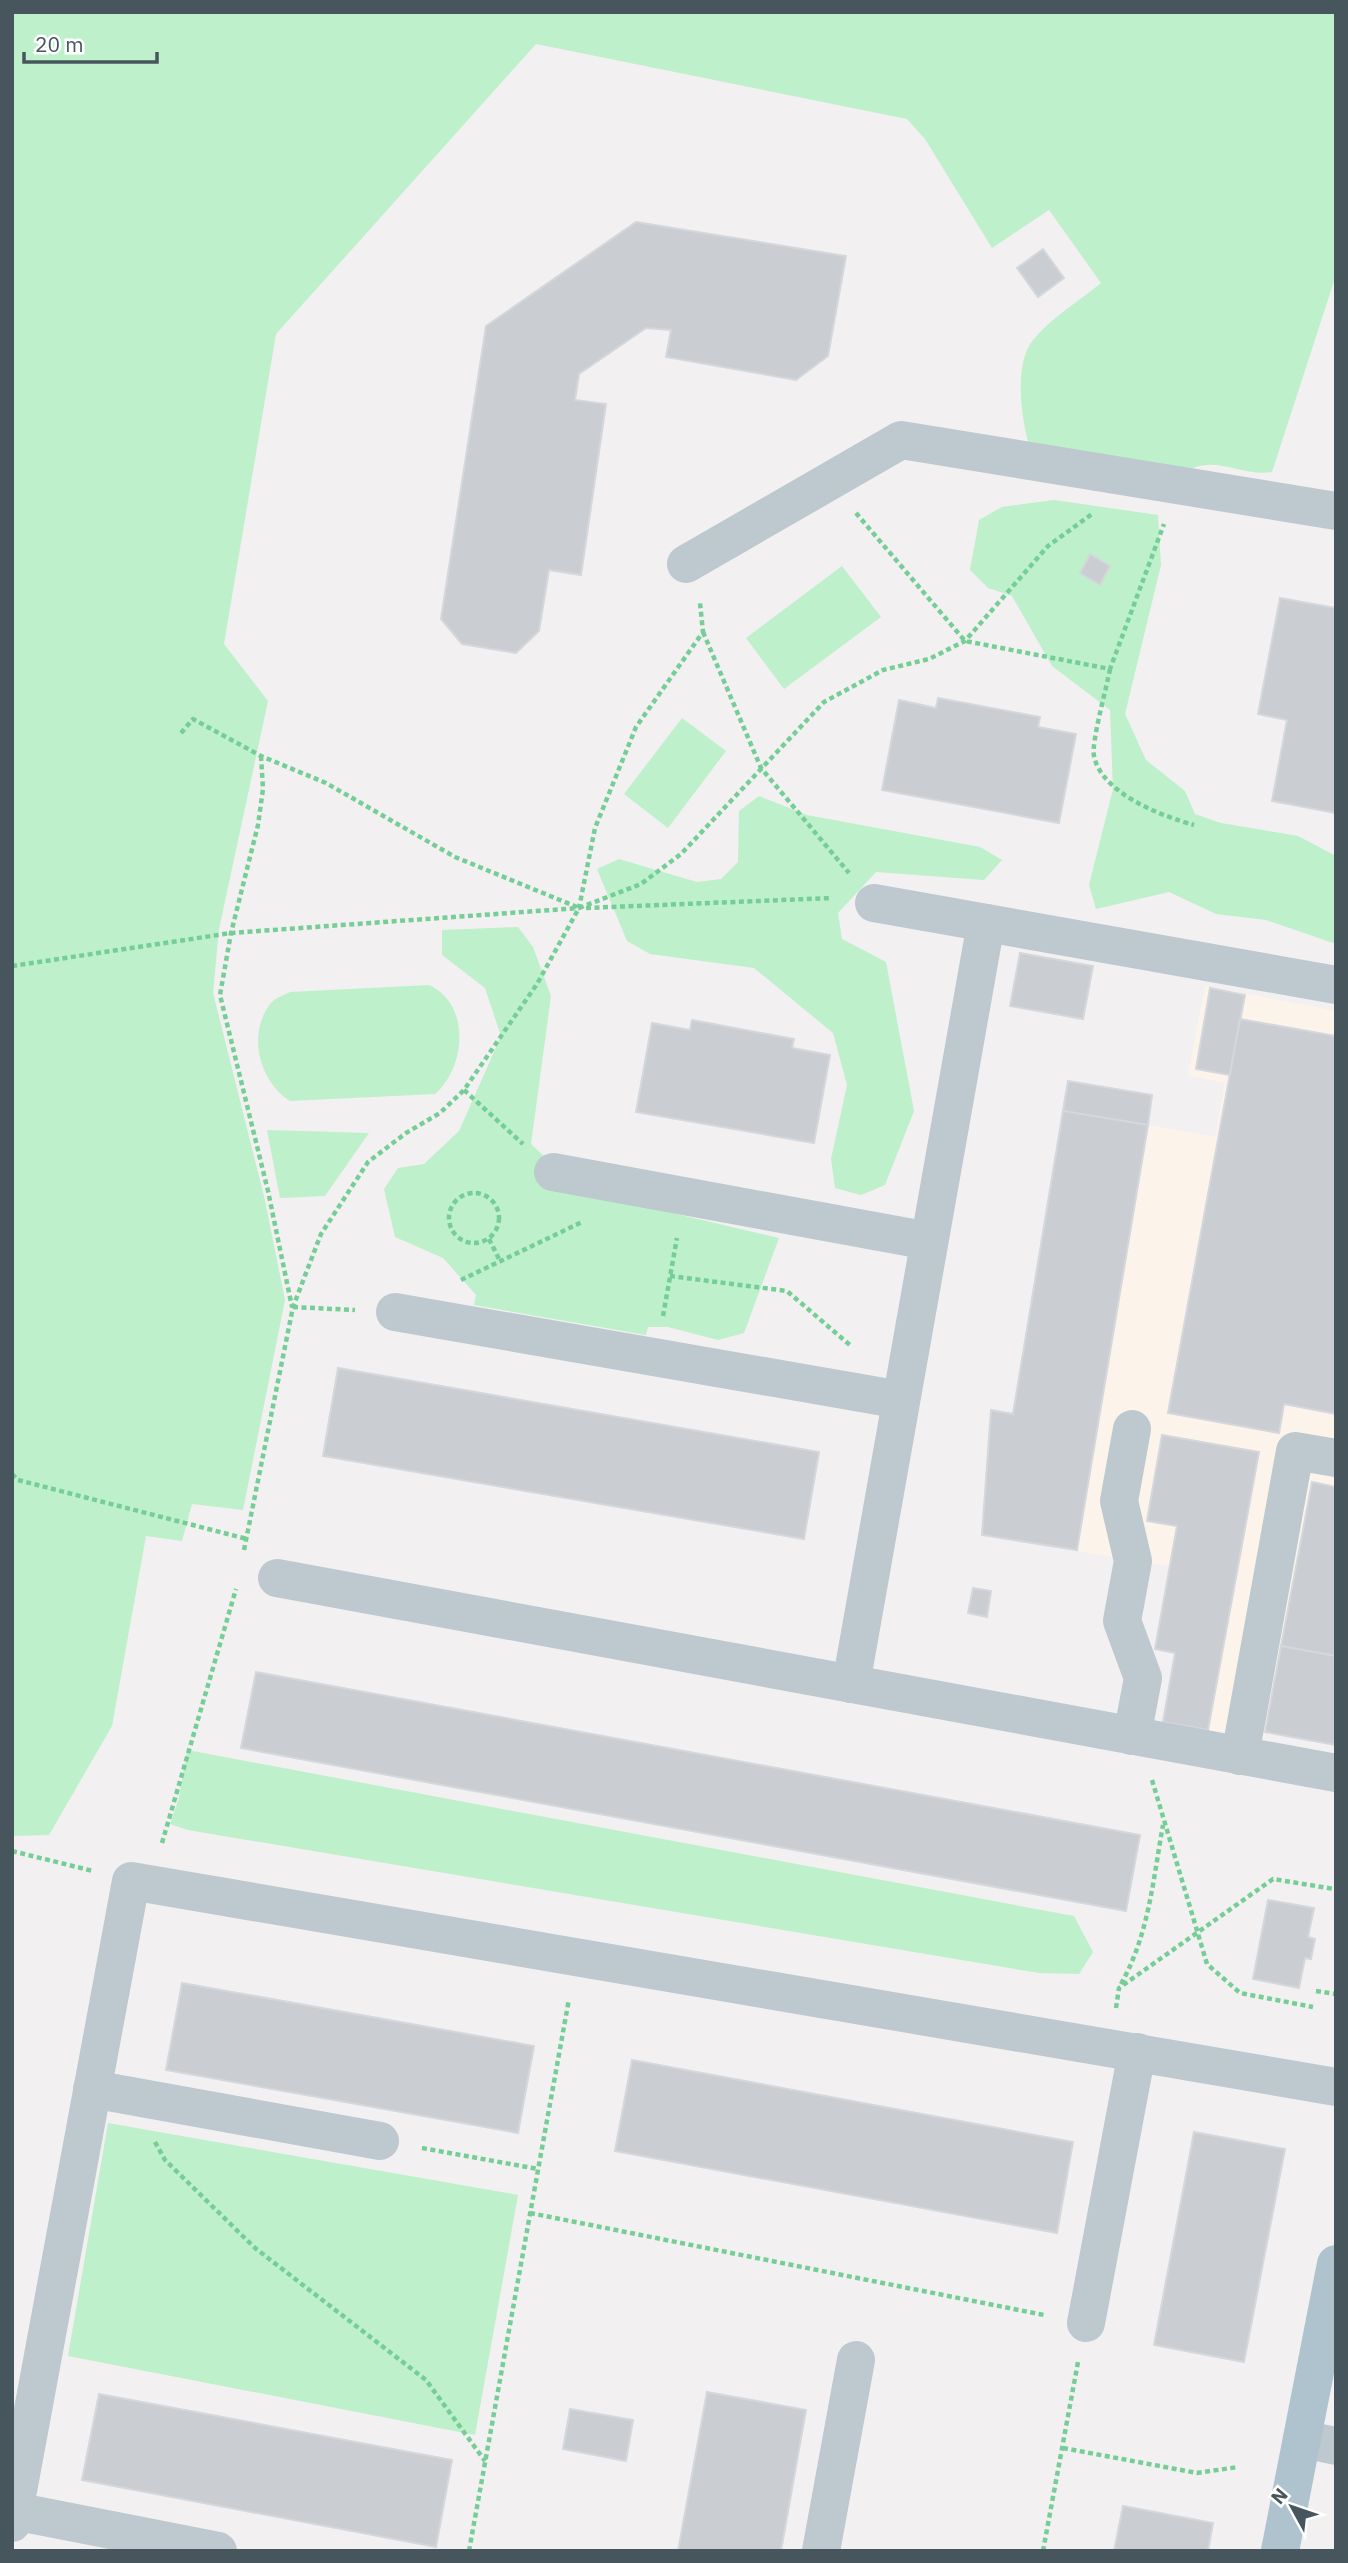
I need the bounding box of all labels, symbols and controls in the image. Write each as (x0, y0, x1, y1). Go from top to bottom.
scale bar (24, 21, 158, 65)
text: 20 m (35, 30, 84, 58)
north arrow (1257, 2472, 1327, 2542)
text: N (1265, 2483, 1293, 2509)

